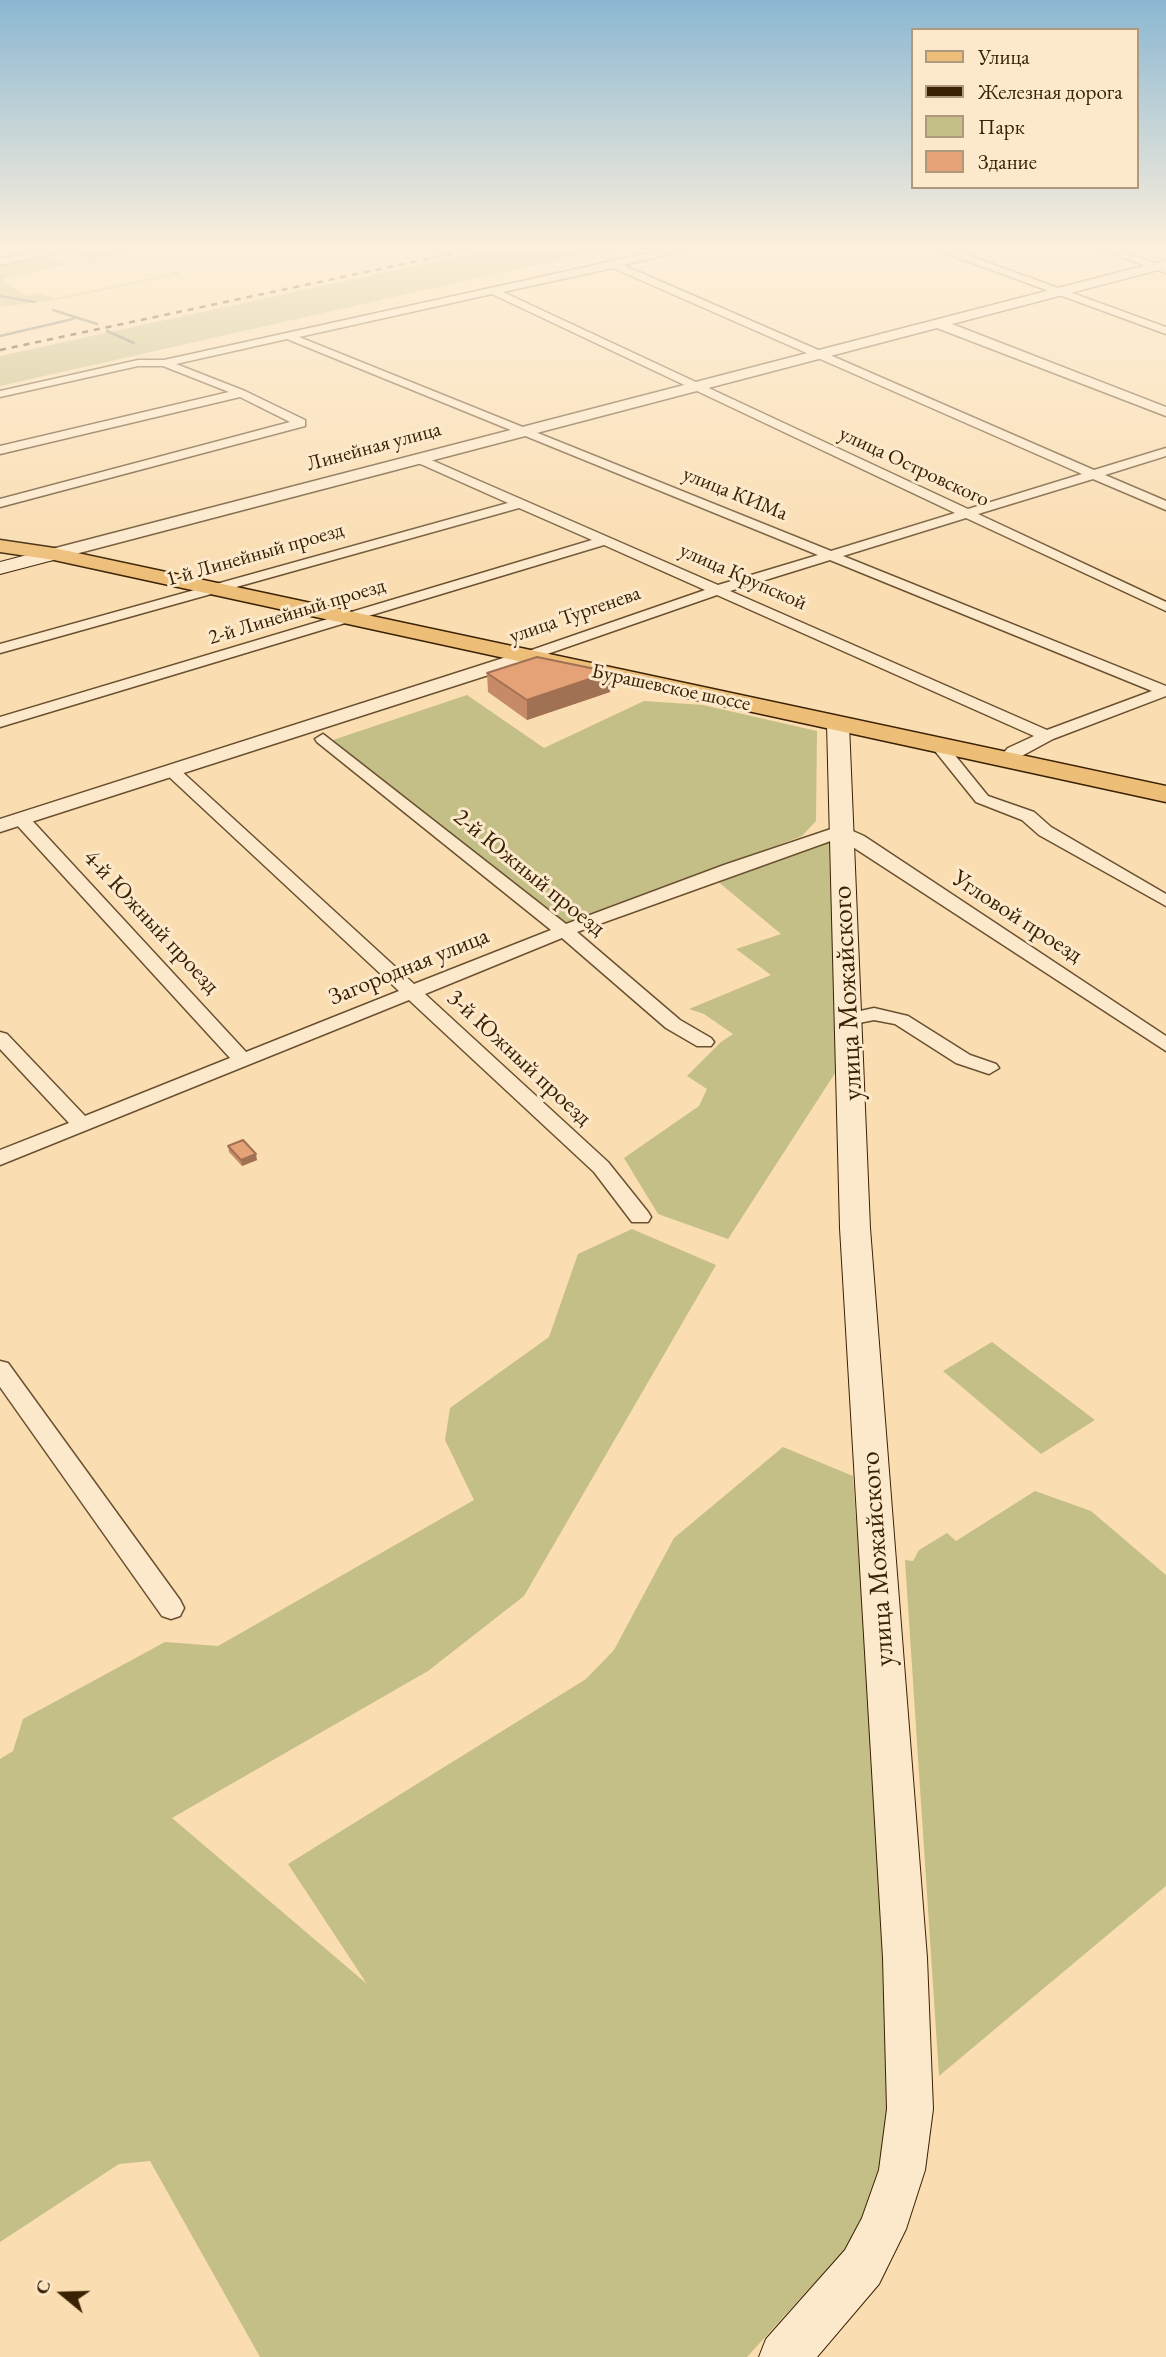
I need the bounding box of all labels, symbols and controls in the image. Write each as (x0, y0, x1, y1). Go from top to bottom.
legend (911, 28, 1138, 189)
text: Улица (978, 43, 1030, 70)
text: Железная дорога (978, 78, 1123, 105)
text: Парк (978, 113, 1025, 140)
text: Здание (978, 148, 1037, 175)
street label: Линейная улица (304, 417, 444, 477)
street label: улица Островского (835, 421, 993, 513)
street label: улица КИМа (679, 462, 791, 526)
street label: 1-й Линейный проезд (163, 518, 347, 592)
street label: улица Крупской (675, 538, 811, 616)
street label: 2-й Линейный проезд (205, 573, 389, 651)
street label: улица Тургенева (506, 581, 644, 649)
street label: Бурашевское шоссе (589, 659, 753, 717)
street label: 2-й Южный проезд (447, 803, 611, 943)
street label: 4-й Южный проезд (77, 844, 225, 1000)
street label: Угловой проезд (946, 864, 1088, 970)
street label: улица Можайского (826, 885, 870, 1101)
street label: Загородная улица (325, 922, 493, 1012)
street label: 3-й Южный проезд (441, 984, 597, 1132)
street label: улица Можайского (854, 1450, 902, 1668)
north arrow (28, 2259, 98, 2329)
text: С (29, 2277, 57, 2297)

